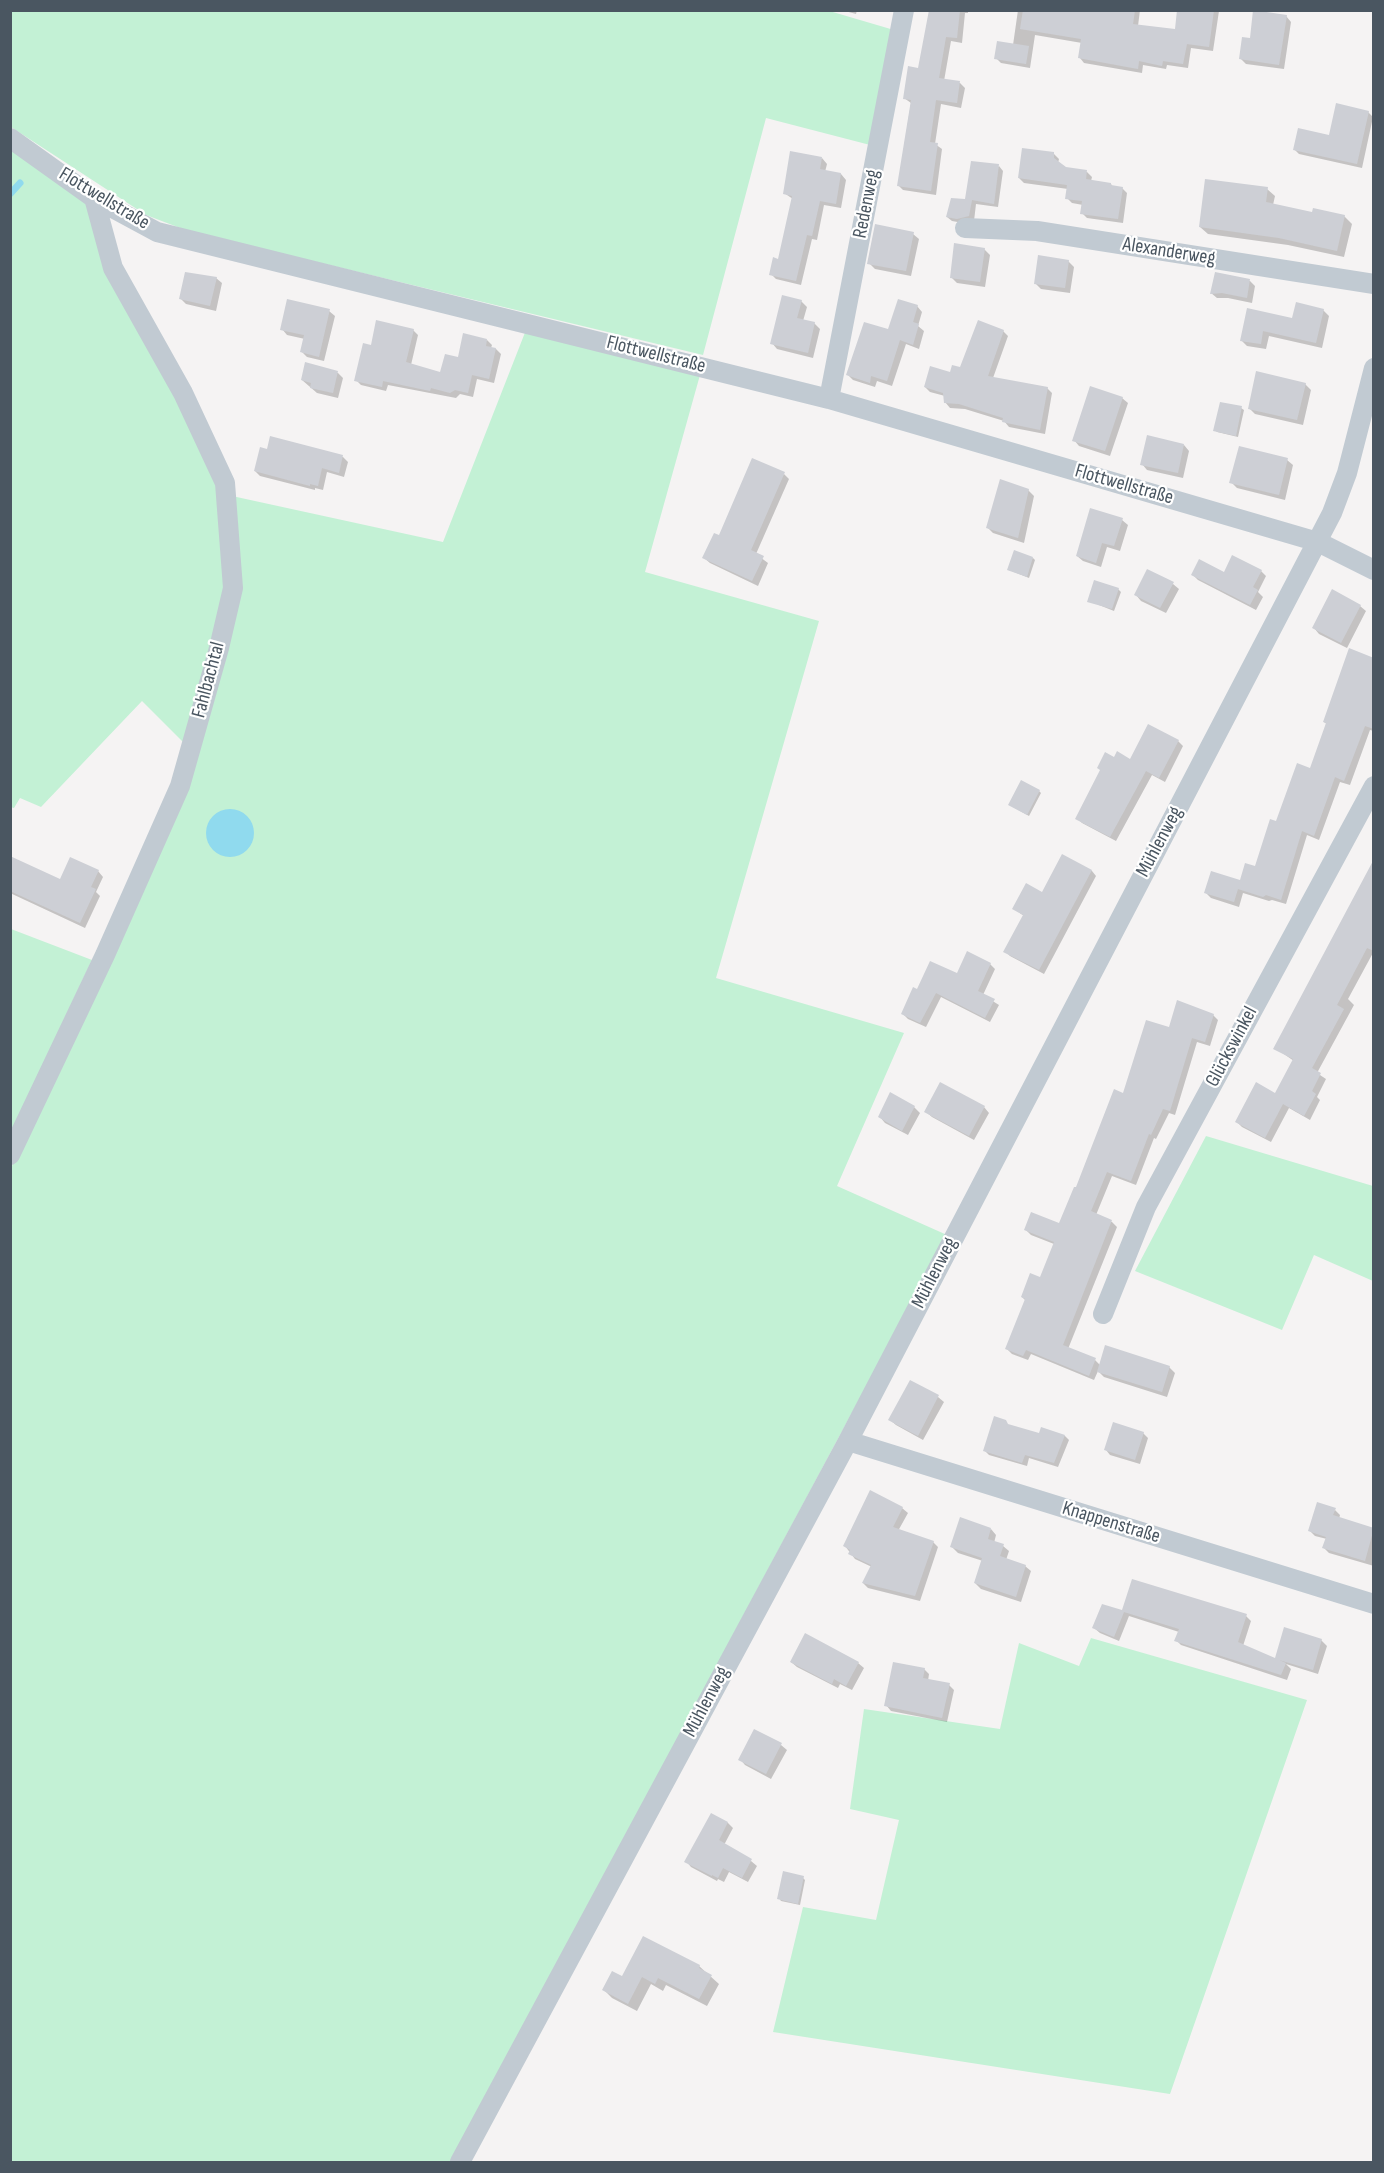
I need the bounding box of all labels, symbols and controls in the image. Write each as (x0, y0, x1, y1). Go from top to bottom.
street label: Flottwellstraße (54, 163, 154, 235)
street label: Redenweg (849, 168, 885, 240)
street label: Alexanderweg (1121, 233, 1217, 271)
street label: Flottwellstraße (604, 331, 708, 379)
street label: Flottwellstraße (1072, 460, 1176, 510)
street label: Fahlbachtal (187, 640, 231, 720)
street label: Mühlenweg (1131, 803, 1189, 881)
street label: Glückswinkel (1201, 1003, 1263, 1091)
street label: Mühlenweg (907, 1234, 963, 1312)
street label: Knappenstraße (1059, 1497, 1163, 1549)
street label: Mühlenweg (678, 1663, 736, 1741)

